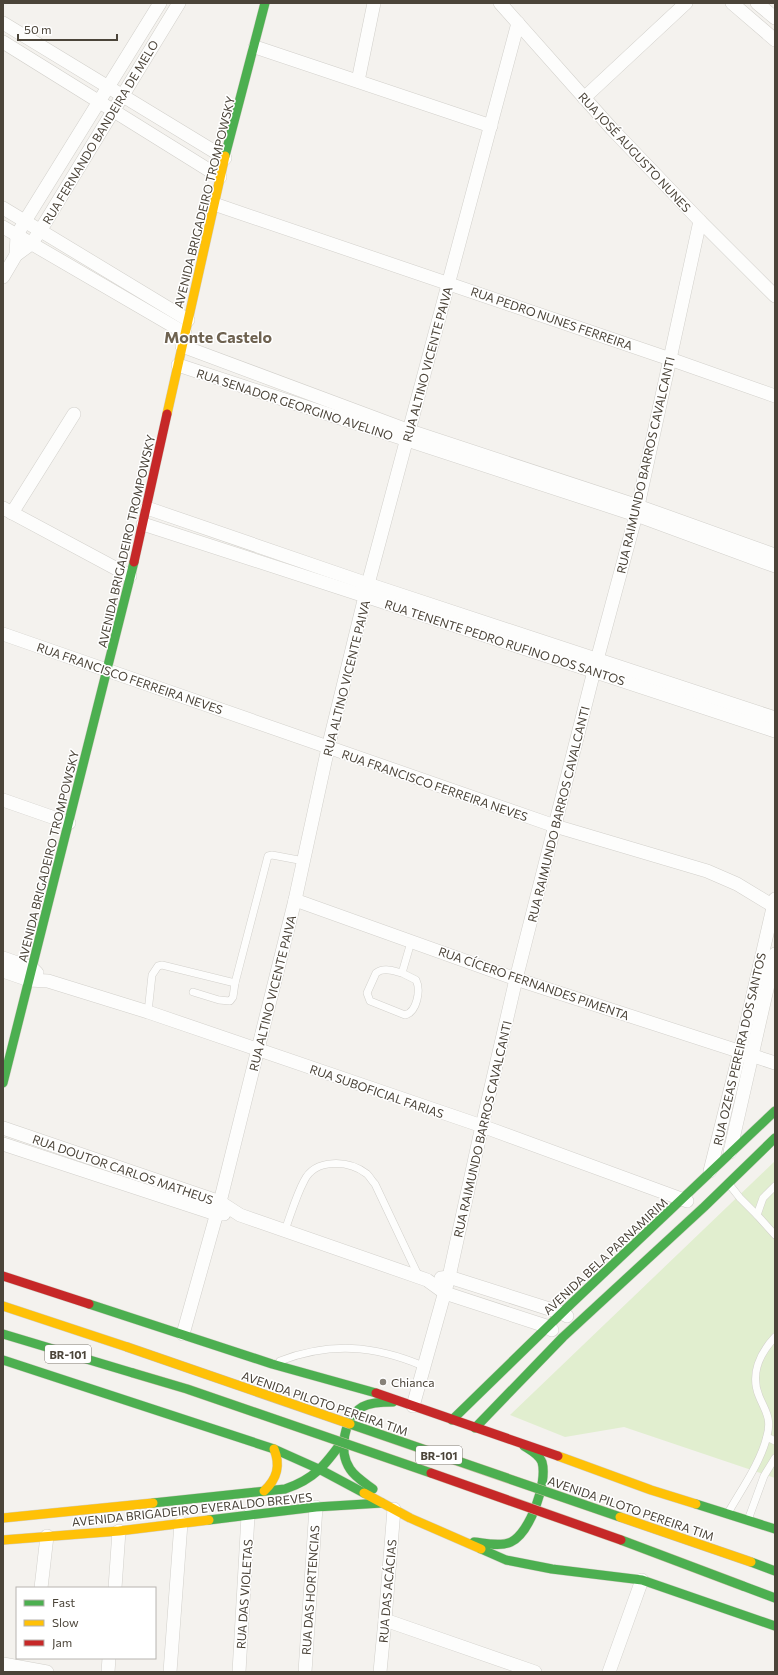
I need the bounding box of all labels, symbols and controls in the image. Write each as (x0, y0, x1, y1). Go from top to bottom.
scale bar (18, 16, 117, 42)
text: 50 m (24, 22, 52, 36)
street label: RUA FERNANDO BANDEIRA DE MELO (39, 37, 161, 227)
street label: RUA JOSÉ AUGUSTO NUNES (575, 89, 694, 215)
street label: AVENIDA BRIGADEIRO TROMPOWSKY (171, 94, 237, 310)
street label: RUA PEDRO NUNES FERREIRA (469, 284, 635, 352)
street label: RUA ALTINO VICENTE PAIVA (400, 285, 454, 443)
district label: Monte Castelo (164, 327, 272, 346)
street label: RUA RAIMUNDO BARROS CAVALCANTI (613, 355, 677, 575)
street label: RUA SENADOR GEORGINO AVELINO (195, 366, 395, 443)
street label: AVENIDA BRIGADEIRO TROMPOWSKY (95, 433, 157, 649)
street label: RUA TENENTE PEDRO RUFINO DOS SANTOS (383, 596, 627, 688)
street label: RUA ALTINO VICENTE PAIVA (320, 599, 372, 757)
street label: RUA FRANCISCO FERREIRA NEVES (35, 640, 225, 716)
street label: RUA RAIMUNDO BARROS CAVALCANTI (524, 705, 592, 923)
street label: RUA FRANCISCO FERREIRA NEVES (340, 747, 530, 823)
street label: AVENIDA BRIGADEIRO TROMPOWSKY (15, 748, 81, 964)
street label: RUA ALTINO VICENTE PAIVA (246, 914, 298, 1072)
street label: RUA CÍCERO FERNANDES PIMENTA (437, 944, 631, 1022)
street label: RUA OZEAS PEREIRA DOS SANTOS (710, 951, 768, 1147)
street label: RUA RAIMUNDO BARROS CAVALCANTI (450, 1019, 514, 1239)
street label: RUA SUBOFICIAL FARIAS (308, 1061, 446, 1121)
street label: RUA DOUTOR CARLOS MATHEUS (31, 1131, 215, 1207)
street label: AVENIDA BELA PARNAMIRIM (540, 1195, 670, 1317)
road number: BR-101 (45, 1345, 91, 1363)
street label: AVENIDA PILOTO PEREIRA TIM (240, 1368, 410, 1438)
place label: Chianca (391, 1375, 435, 1389)
marker: Chianca (378, 1377, 388, 1387)
road number: BR-101 (416, 1446, 462, 1464)
street label: AVENIDA PILOTO PEREIRA TIM (546, 1473, 716, 1543)
street label: AVENIDA BRIGADEIRO EVERALDO BREVES (71, 1489, 313, 1529)
street label: RUA DAS HORTENCIAS (298, 1525, 322, 1655)
street label: RUA DAS VIOLETAS (233, 1539, 255, 1649)
street label: RUA DAS ACÁCIAS (376, 1539, 398, 1643)
legend (16, 1587, 156, 1659)
text: Fast (52, 1595, 75, 1609)
text: Slow (52, 1615, 79, 1629)
text: Jam (52, 1635, 72, 1650)

